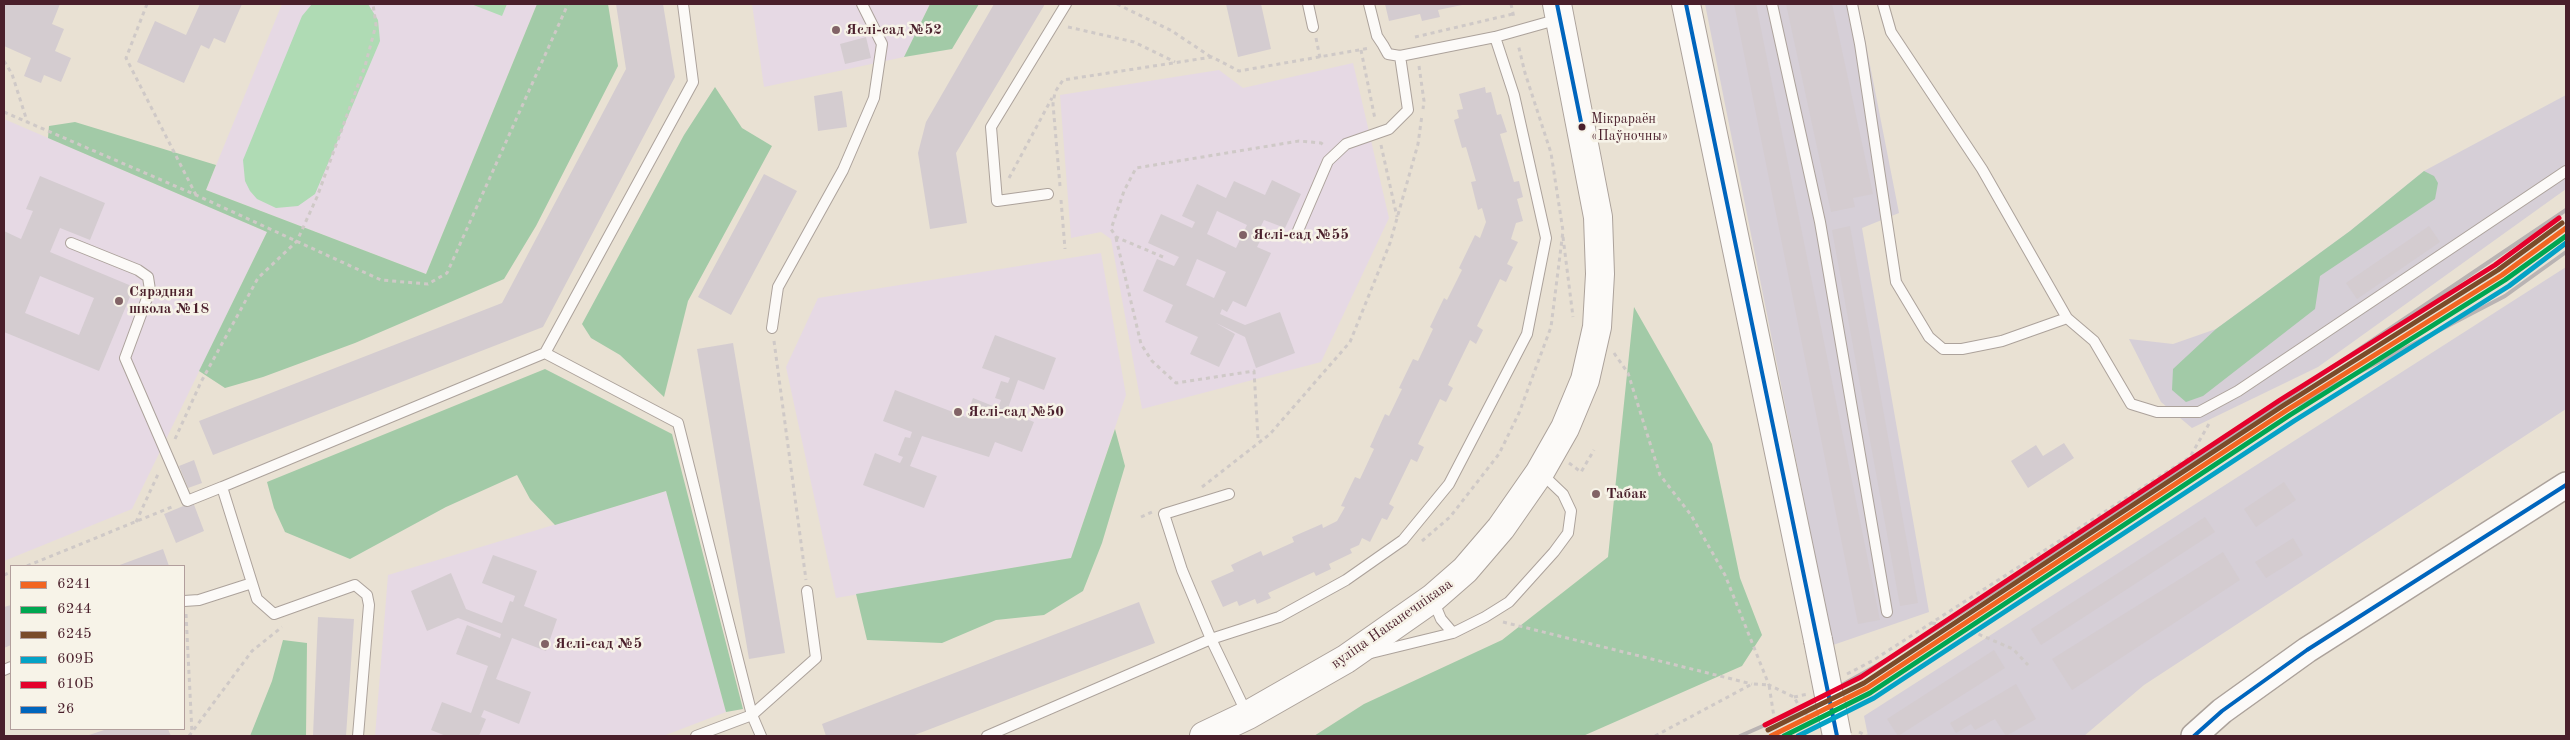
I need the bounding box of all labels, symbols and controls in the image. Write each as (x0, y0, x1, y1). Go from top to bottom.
place label: Яслі-сад №52 (846, 21, 942, 39)
marker: Яслі-сад №52 (830, 24, 842, 36)
place label: Мікрараён «Паўночны» (1591, 111, 1668, 144)
marker: Мікрараён «Паўночны» (1577, 122, 1587, 132)
place label: Яслі-сад №55 (1253, 226, 1349, 244)
marker: Яслі-сад №55 (1237, 229, 1249, 241)
place label: Сярэдняя школа №18 (129, 283, 209, 318)
marker: Сярэдняя школа №18 (113, 295, 125, 307)
place label: Яслі-сад №50 (968, 403, 1064, 421)
marker: Яслі-сад №50 (952, 406, 964, 418)
place label: Табак (1606, 485, 1647, 503)
marker: Табак (1590, 488, 1602, 500)
legend (10, 565, 185, 730)
street label: вуліца Наканечнікава (1328, 575, 1456, 673)
text: 6241 (57, 577, 92, 592)
text: 6244 (57, 602, 92, 617)
text: 6245 (57, 627, 92, 642)
place label: Яслі-сад №5 (555, 635, 642, 653)
marker: Яслі-сад №5 (539, 638, 551, 650)
text: 609Б (57, 652, 94, 667)
text: 610Б (57, 677, 94, 692)
text: 26 (57, 702, 74, 717)

